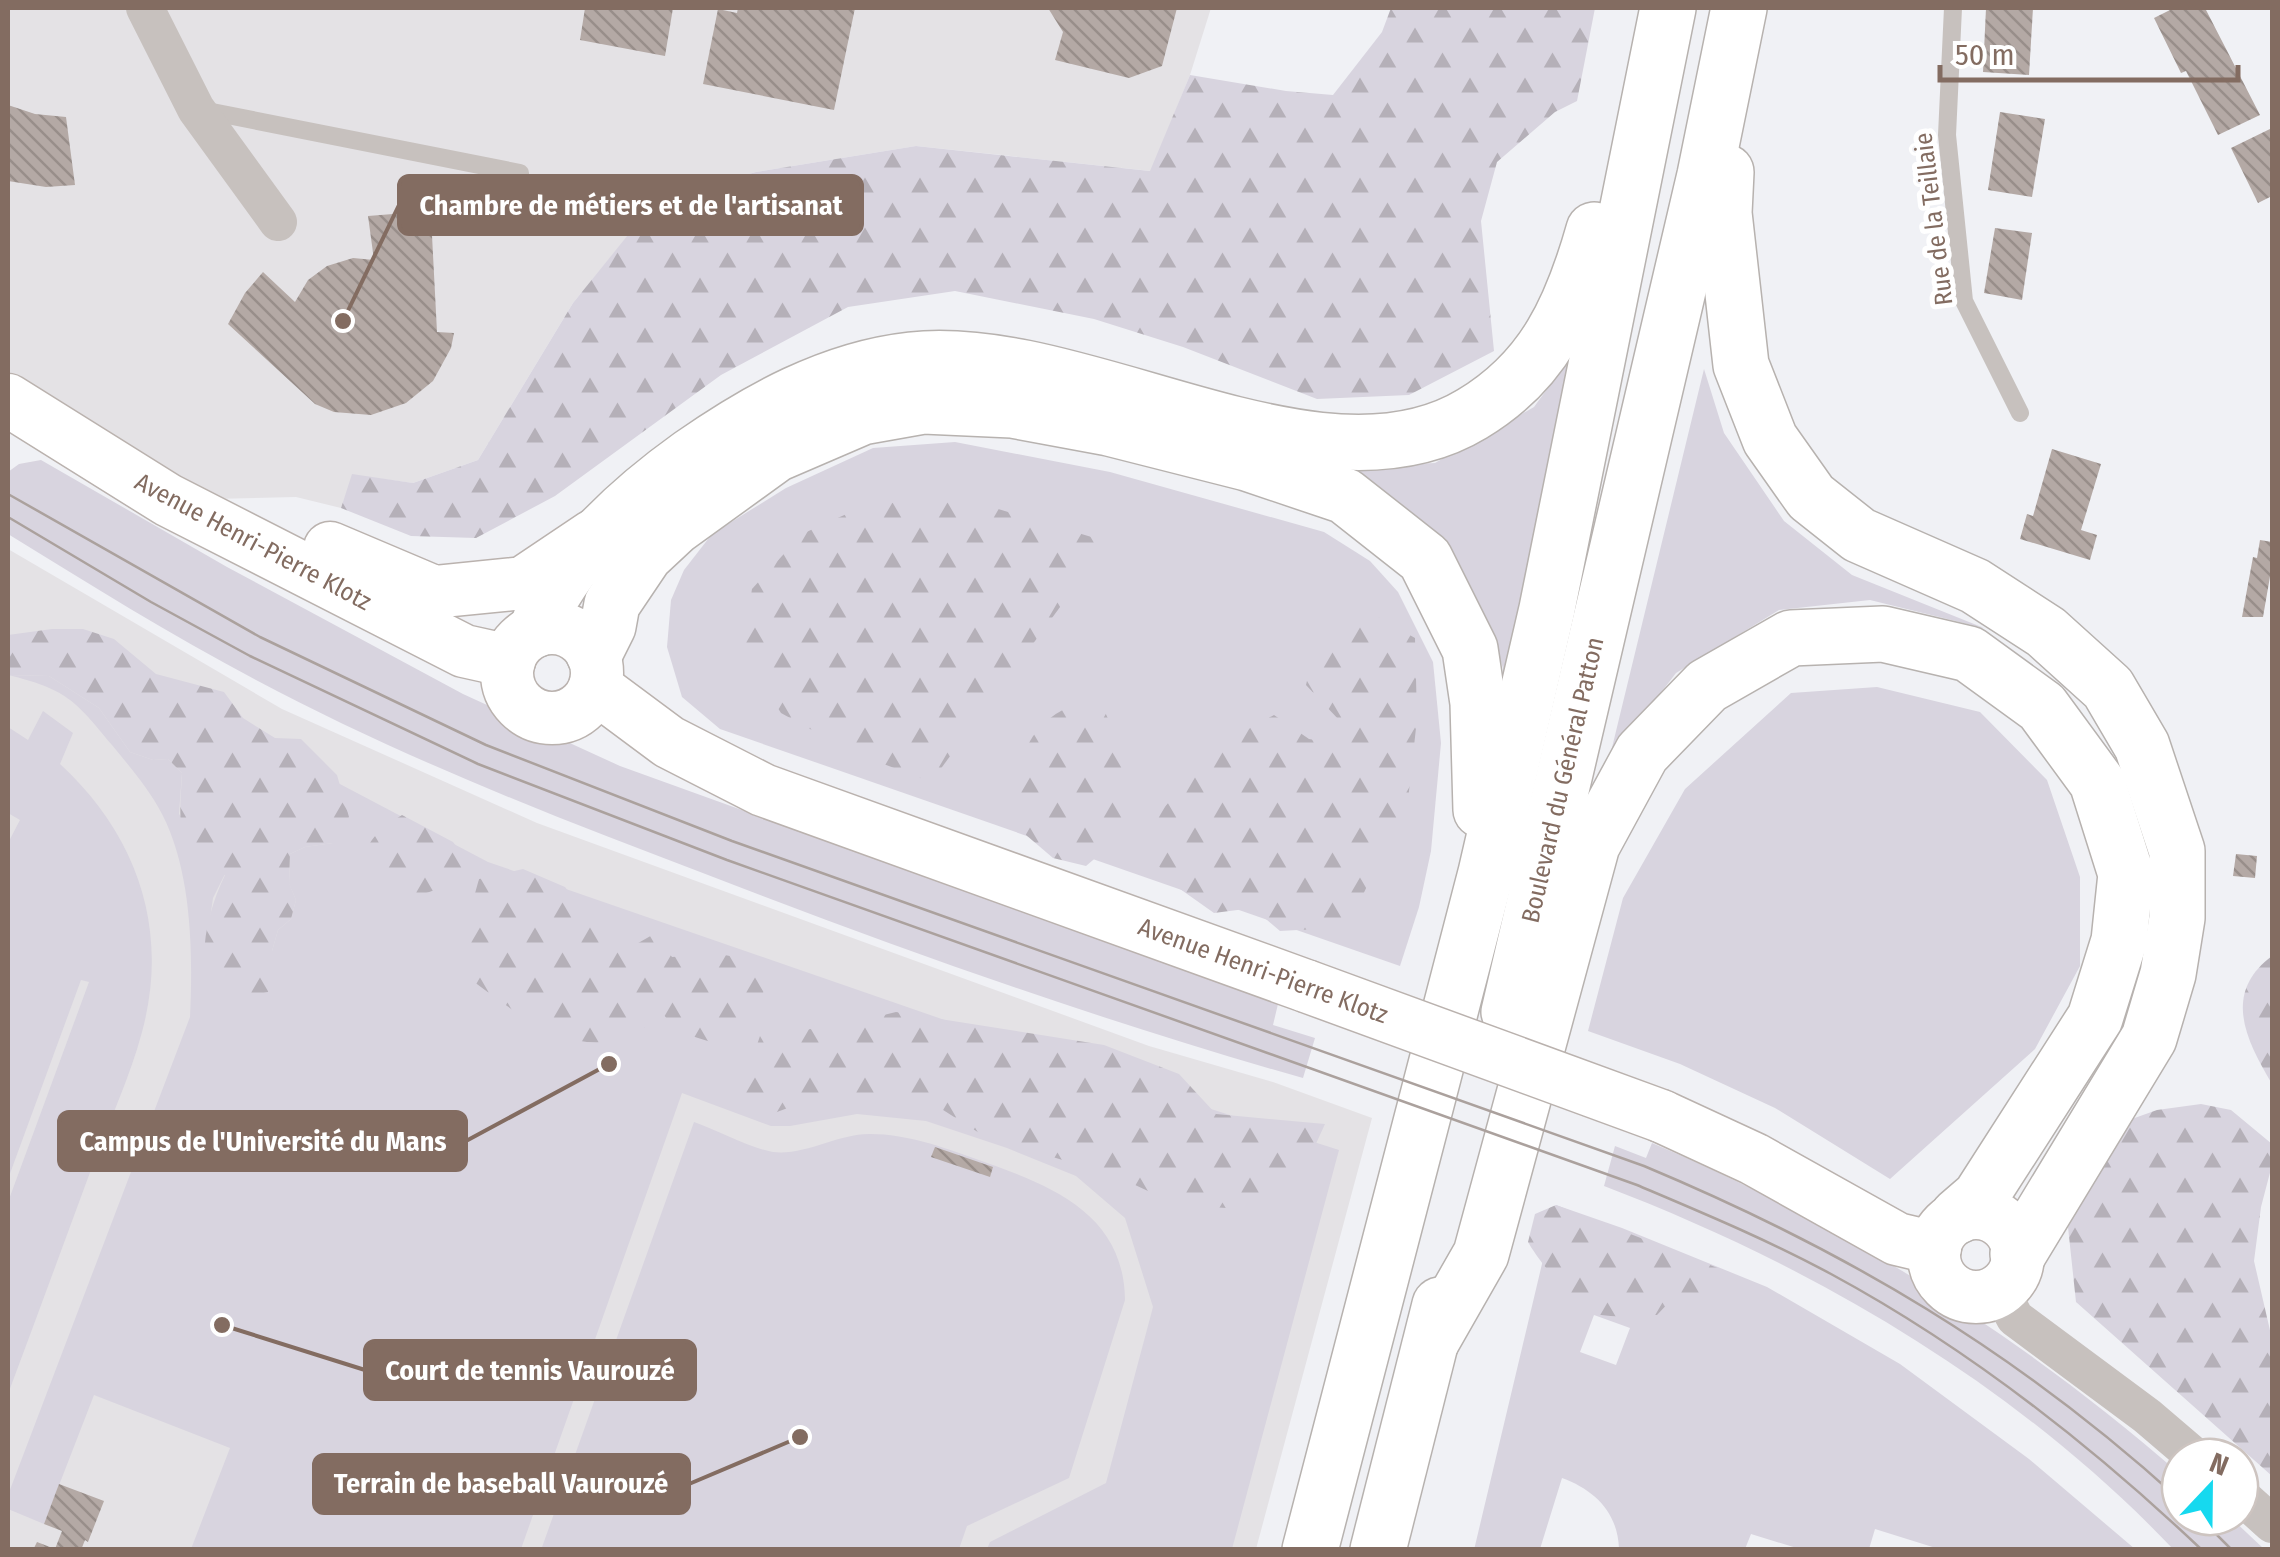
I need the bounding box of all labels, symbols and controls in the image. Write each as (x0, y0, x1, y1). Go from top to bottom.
scale bar (1940, 20, 2238, 82)
text: 50 m (1955, 37, 2015, 73)
street label: Rue de la Teillaie (1909, 131, 1959, 307)
callout: Chambre de métiers et de l'artisanat (399, 176, 862, 234)
text: Chambre de métiers et de l'artisanat (419, 189, 844, 222)
street label: Avenue Henri-Pierre Klotz (130, 467, 376, 617)
street label: Boulevard du Général Patton (1516, 634, 1610, 926)
street label: Avenue Henri-Pierre Klotz (1134, 912, 1392, 1030)
callout: Campus de l'Université du Mans (59, 1112, 466, 1170)
text: Campus de l'Université du Mans (79, 1125, 447, 1158)
callout: Court de tennis Vaurouzé (365, 1341, 695, 1399)
text: Court de tennis Vaurouzé (385, 1354, 675, 1387)
north arrow (2160, 1437, 2260, 1537)
text: N (2205, 1446, 2233, 1483)
callout: Terrain de baseball Vaurouzé (314, 1455, 689, 1513)
text: Terrain de baseball Vaurouzé (334, 1467, 668, 1500)

